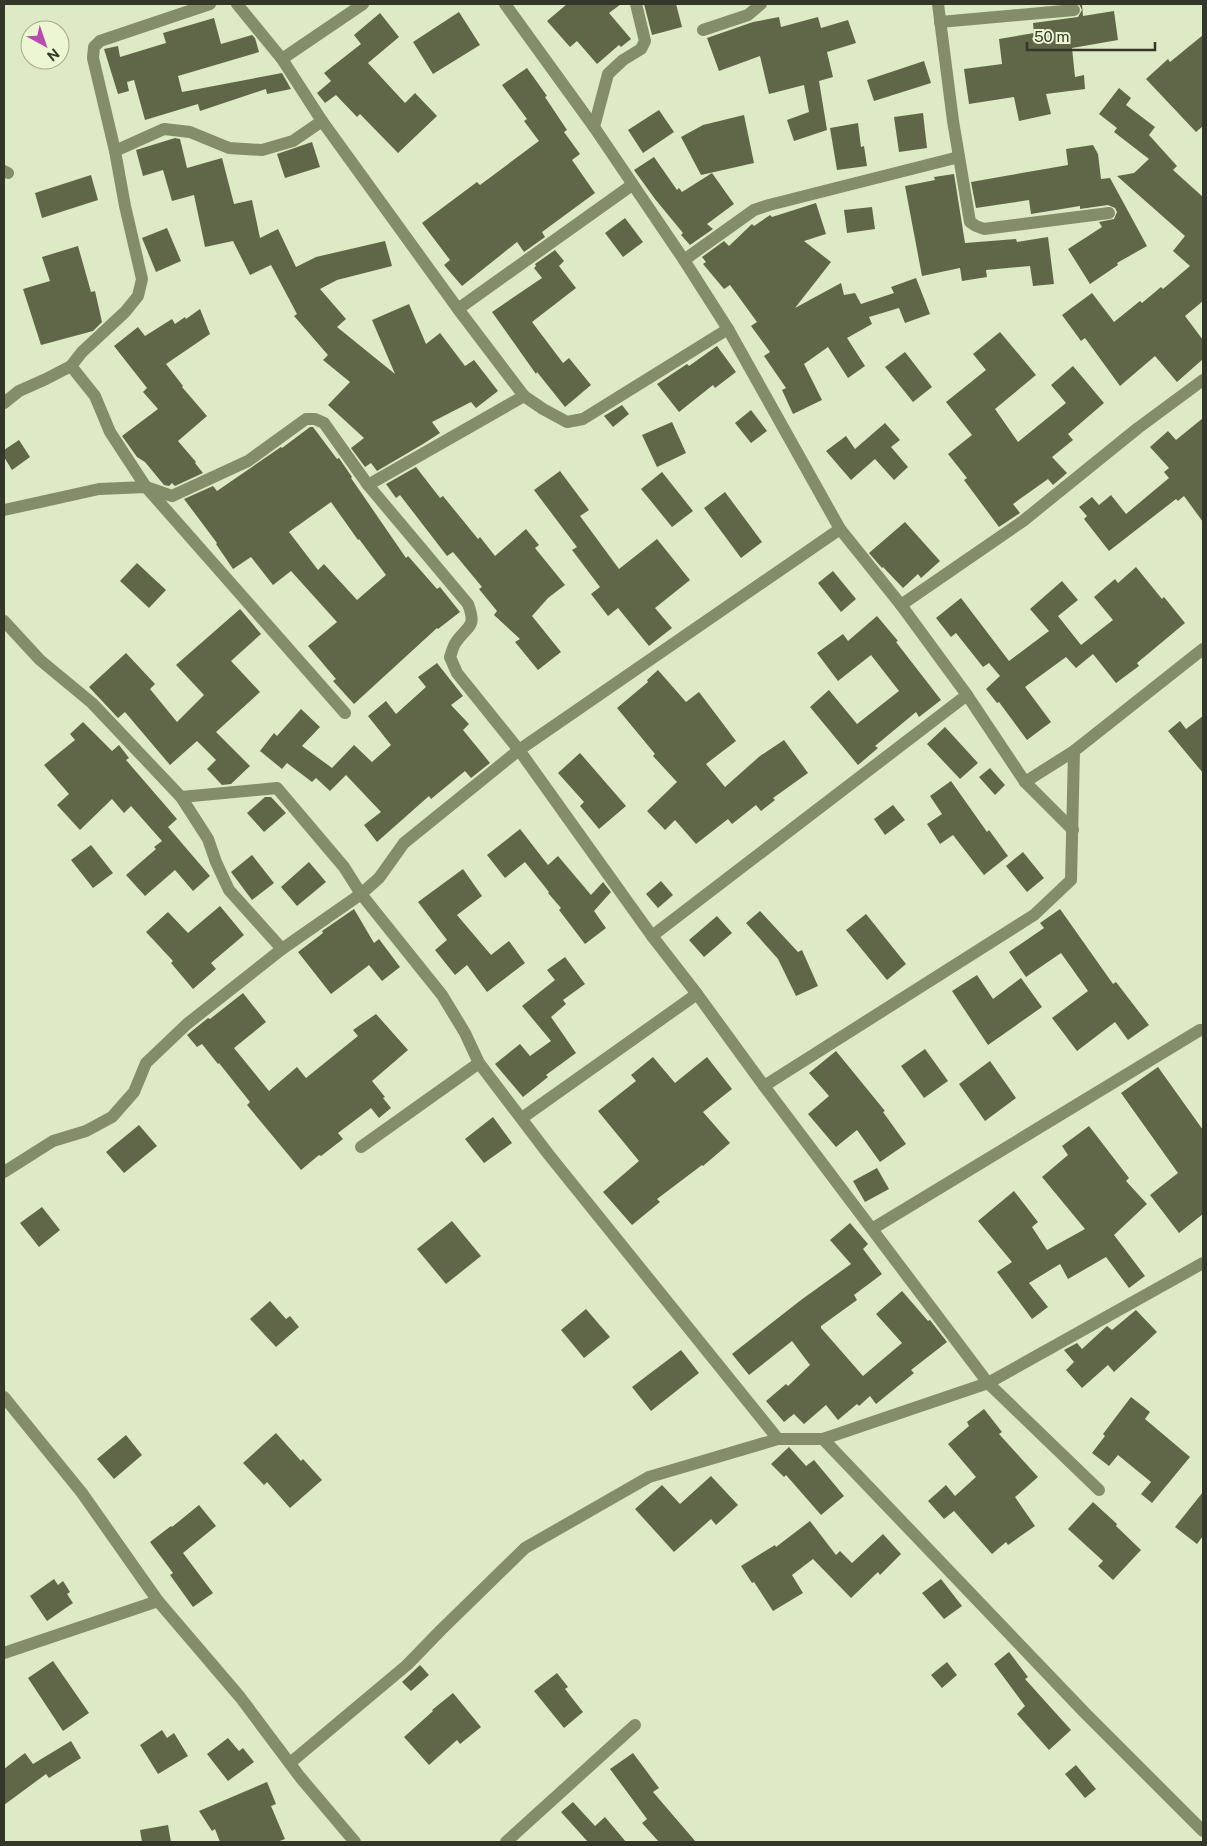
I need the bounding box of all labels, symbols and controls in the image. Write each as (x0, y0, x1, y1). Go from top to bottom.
north arrow (20, 20, 70, 70)
scale bar (1027, 20, 1154, 52)
text: 50 m (1034, 28, 1069, 45)
text: N (44, 45, 63, 65)

